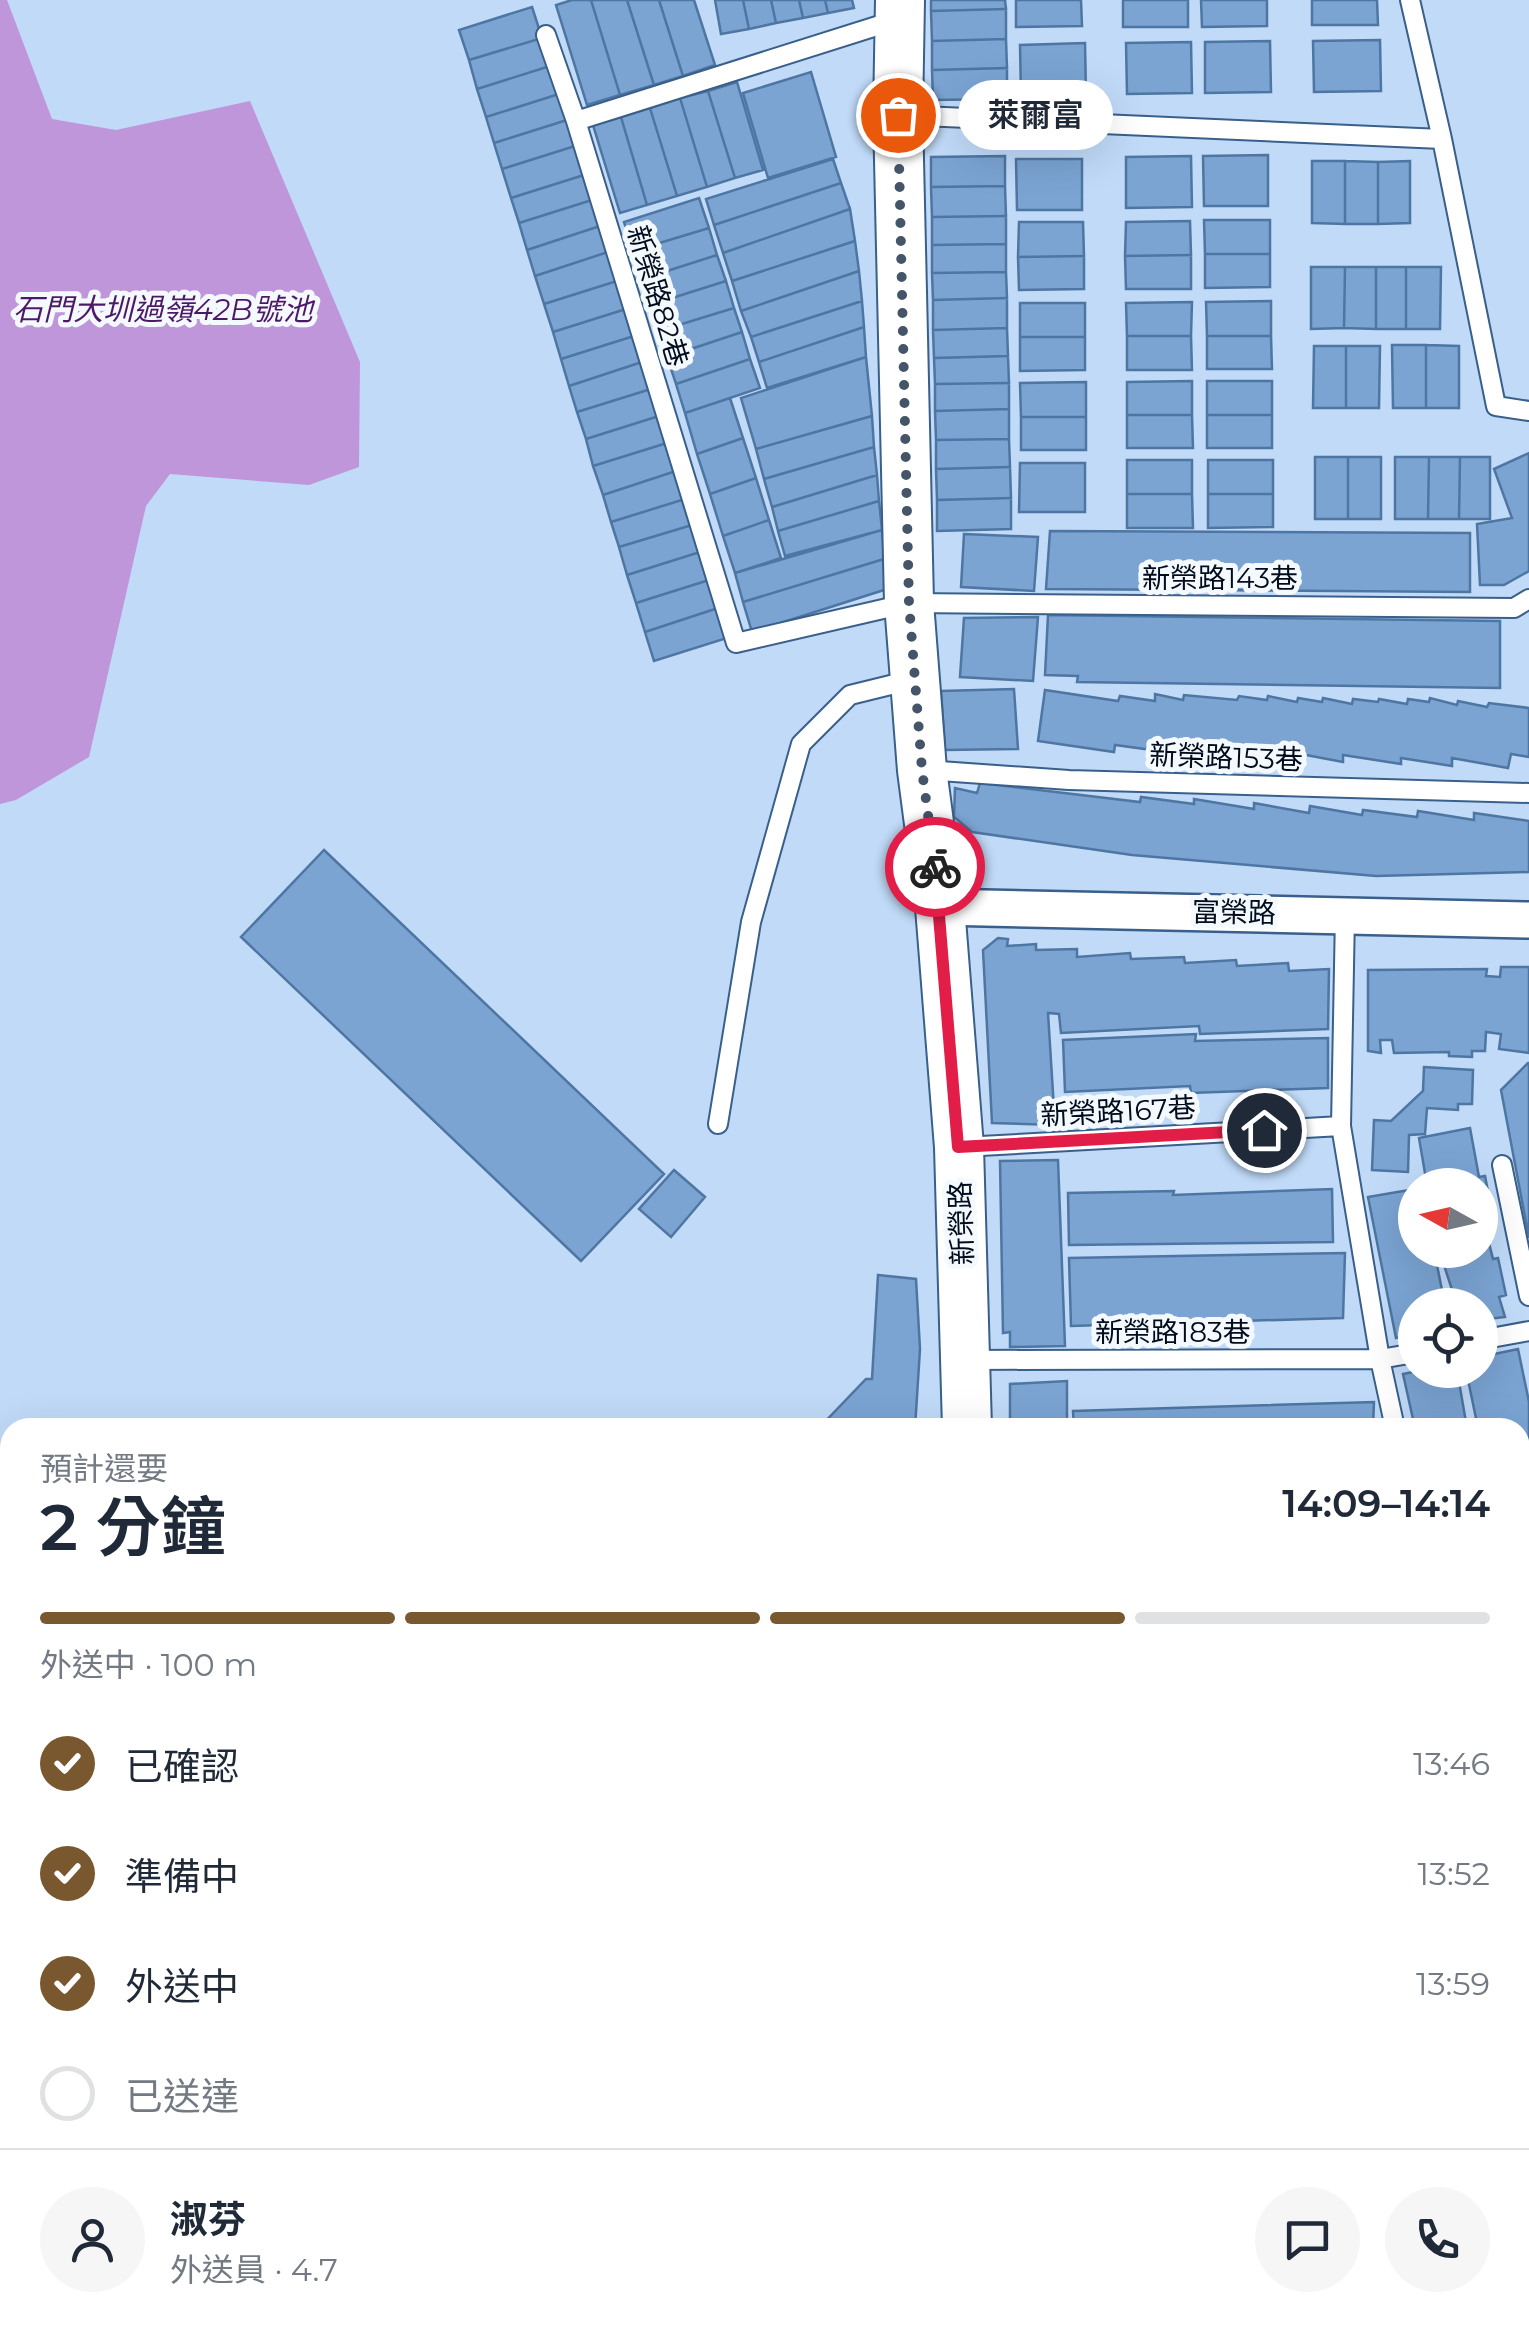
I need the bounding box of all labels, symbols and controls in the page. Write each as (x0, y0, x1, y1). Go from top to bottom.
pin (856, 73, 941, 158)
callout: 萊爾富 (958, 80, 1113, 150)
icon: bag (871, 88, 926, 143)
text: 萊爾富 (987, 95, 1084, 134)
street label: 新榮路82巷 (620, 221, 696, 371)
water label: 石門大圳過嶺42B號池 (13, 291, 316, 328)
street label: 新榮路143巷 (1142, 561, 1298, 595)
street label: 新榮路153巷 (1149, 737, 1303, 777)
courier (885, 817, 985, 917)
icon: bike (908, 840, 963, 895)
street label: 富榮路 (1192, 894, 1276, 930)
pin (1222, 1088, 1307, 1173)
street label: 新榮路167巷 (1039, 1090, 1197, 1132)
icon: home (1237, 1103, 1292, 1158)
north arrow (1398, 1168, 1498, 1268)
map controls (1398, 1168, 1498, 1388)
street label: 新榮路 (943, 1180, 979, 1266)
button: locate (1398, 1288, 1498, 1388)
street label: 新榮路183巷 (1095, 1315, 1251, 1349)
text: 預計還要 (40, 1449, 168, 1488)
text: 14:09–14:14 (1282, 1480, 1490, 1527)
text: 2 分鐘 (40, 1487, 226, 1566)
text: 外送中 · 100 m (40, 1645, 257, 1684)
icon: check (40, 1736, 95, 1791)
text: 已確認 (125, 1743, 239, 1790)
text: 13:46 (1413, 1744, 1490, 1783)
icon: check (40, 1846, 95, 1901)
text: 準備中 (125, 1853, 239, 1900)
text: 13:52 (1417, 1854, 1490, 1893)
icon: check (40, 1956, 95, 2011)
text: 外送中 (125, 1963, 239, 2010)
text: 13:59 (1416, 1964, 1490, 2003)
text: 已送達 (125, 2073, 239, 2120)
button: person (40, 2187, 145, 2292)
button: chat (1255, 2187, 1360, 2292)
button: phone (1385, 2187, 1490, 2292)
text: 淑芬 (170, 2196, 246, 2243)
text: 外送員 · 4.7 (170, 2250, 338, 2289)

